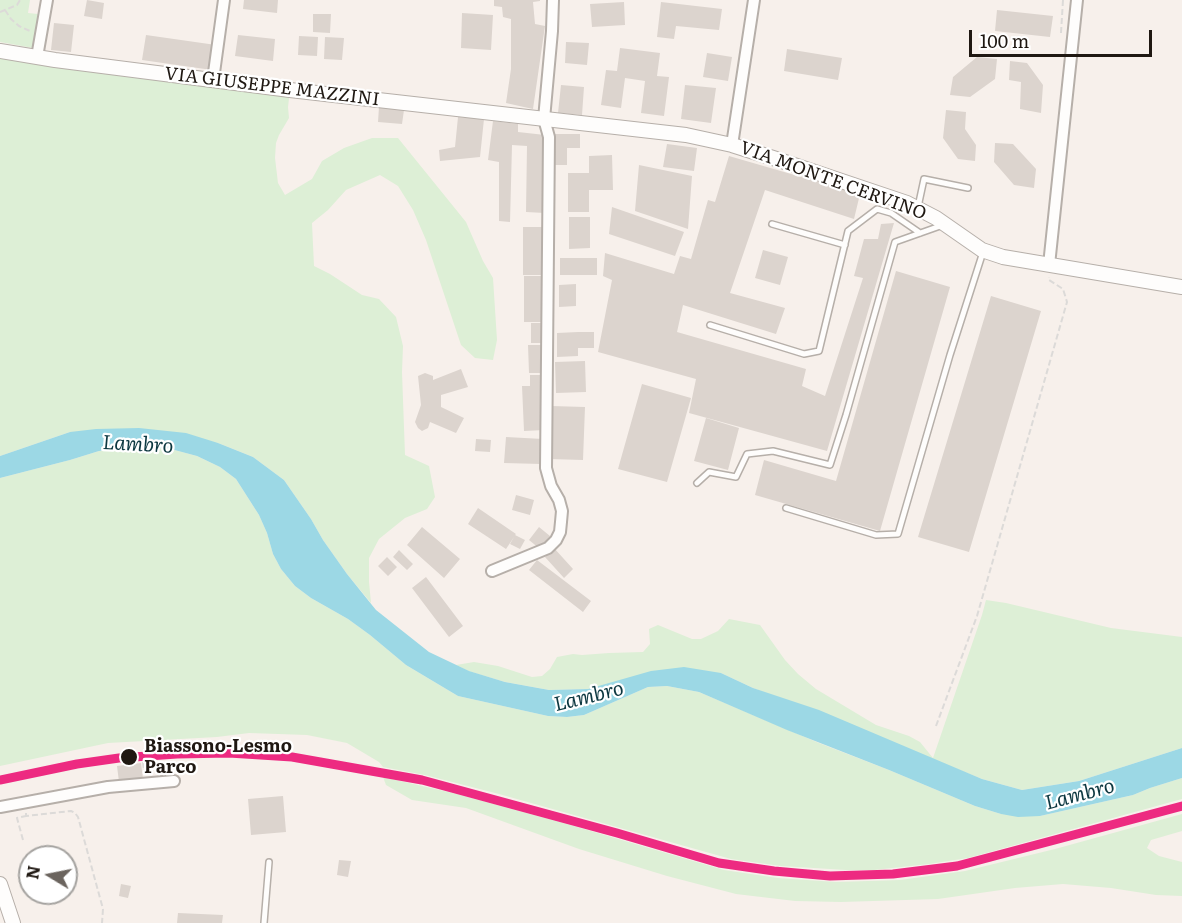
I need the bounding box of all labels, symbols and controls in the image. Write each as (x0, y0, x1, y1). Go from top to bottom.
scale bar (972, 18, 1155, 56)
text: 100 m (980, 27, 1029, 54)
street label: VIA GIUSEPPE MAZZINI (163, 63, 381, 111)
street label: VIA MONTE CERVINO (737, 137, 929, 225)
water label: Lambro (102, 431, 174, 459)
water label: Lambro (552, 677, 626, 717)
place label: Biassono-Lesmo Parco (144, 736, 292, 778)
marker: Biassono-Lesmo Parco (119, 747, 139, 767)
water label: Lambro (1043, 774, 1117, 816)
north arrow (18, 845, 78, 905)
text: N (19, 864, 45, 881)

